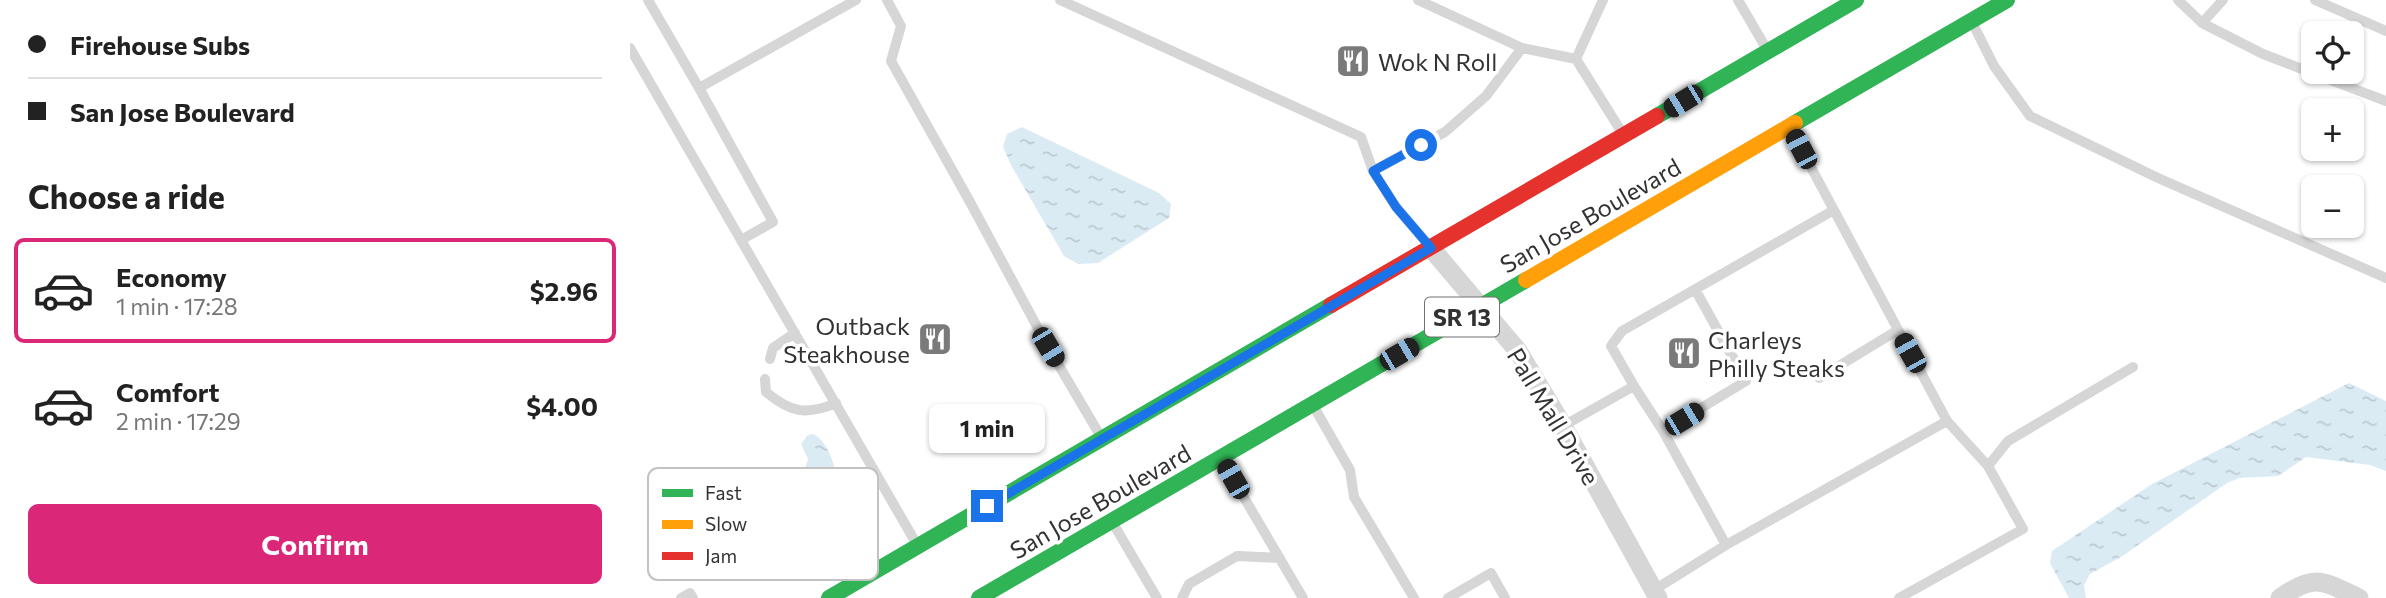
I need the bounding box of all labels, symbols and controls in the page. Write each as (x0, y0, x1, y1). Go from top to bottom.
map controls (2301, 21, 2364, 238)
button: locate (2301, 21, 2364, 84)
text: Firehouse Subs (70, 29, 250, 60)
restaurant icon: Wok N Roll (1334, 42, 1372, 80)
place label: Wok N Roll (1378, 47, 1497, 76)
car (1660, 81, 1707, 121)
text: San Jose Boulevard (70, 96, 295, 127)
button: + (2301, 98, 2364, 161)
car (1782, 126, 1821, 172)
route start (1405, 129, 1437, 161)
street label: San Jose Boulevard (1495, 152, 1685, 278)
button: − (2301, 175, 2364, 238)
text: Choose a ride (28, 176, 225, 216)
icon: car (32, 259, 95, 322)
text: Economy (116, 261, 227, 292)
text: $2.96 (530, 275, 598, 306)
text: 1 min · 17:28 (116, 292, 238, 320)
road number: SR 13 (1425, 298, 1499, 336)
place label: Outback Steakhouse (783, 311, 910, 368)
restaurant icon: Outback Steakhouse (916, 320, 954, 358)
car (1029, 324, 1068, 370)
place label: Charleys Philly Steaks (1708, 325, 1845, 382)
car (1891, 330, 1930, 376)
car (1376, 334, 1423, 374)
restaurant icon: Charleys Philly Steaks (1665, 334, 1703, 372)
street label: Pall Mall Drive (1502, 342, 1606, 490)
icon: car (32, 374, 95, 437)
text: Comfort (116, 376, 219, 407)
text: $4.00 (526, 390, 598, 421)
car (1661, 399, 1708, 439)
callout: 1 min (929, 405, 1045, 454)
text: 2 min · 17:29 (116, 407, 241, 435)
text: 1 min (960, 414, 1014, 442)
street label: San Jose Boulevard (1005, 438, 1195, 564)
car (1214, 456, 1253, 502)
legend (648, 468, 878, 580)
text: Fast (705, 481, 742, 504)
route end (971, 490, 1003, 522)
button: Confirm (28, 504, 602, 584)
text: Slow (705, 512, 747, 535)
text: Jam (705, 544, 737, 567)

